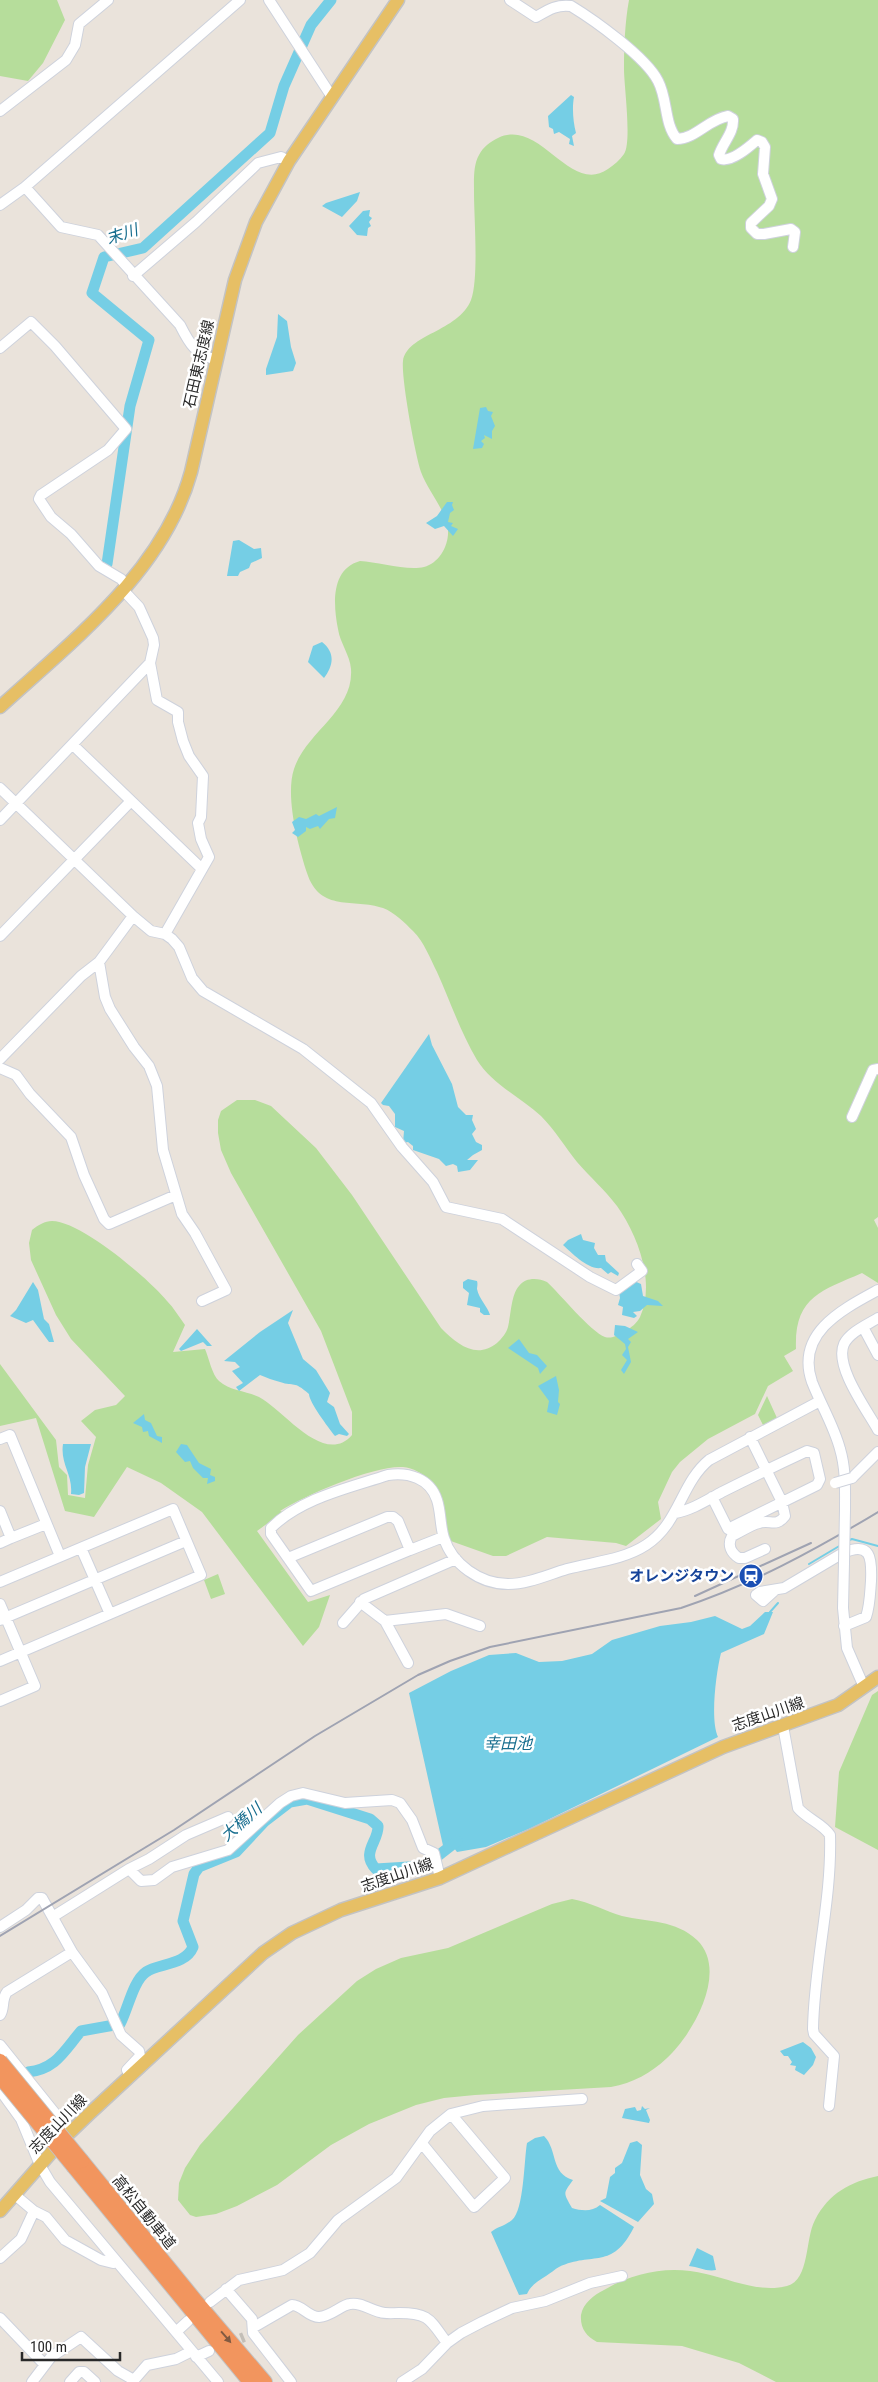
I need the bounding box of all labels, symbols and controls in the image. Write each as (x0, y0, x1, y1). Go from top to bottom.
water label: 末川 (104, 219, 142, 248)
street label: 石田東志度線 (180, 318, 218, 410)
station icon: オレンジタウン (738, 1563, 764, 1589)
place label: オレンジタウン (629, 1567, 734, 1585)
street label: 志度山川線 (730, 1693, 806, 1735)
water label: 幸田池 (484, 1734, 534, 1753)
water label: 大橋川 (217, 1798, 267, 1845)
street label: 志度山川線 (359, 1854, 435, 1896)
street label: 志度山川線 (25, 2091, 91, 2157)
street label: 高松自動車道 (109, 2171, 179, 2253)
scale bar (22, 2330, 120, 2362)
one-way arrow (221, 2331, 232, 2344)
text: 100 m (30, 2338, 67, 2356)

